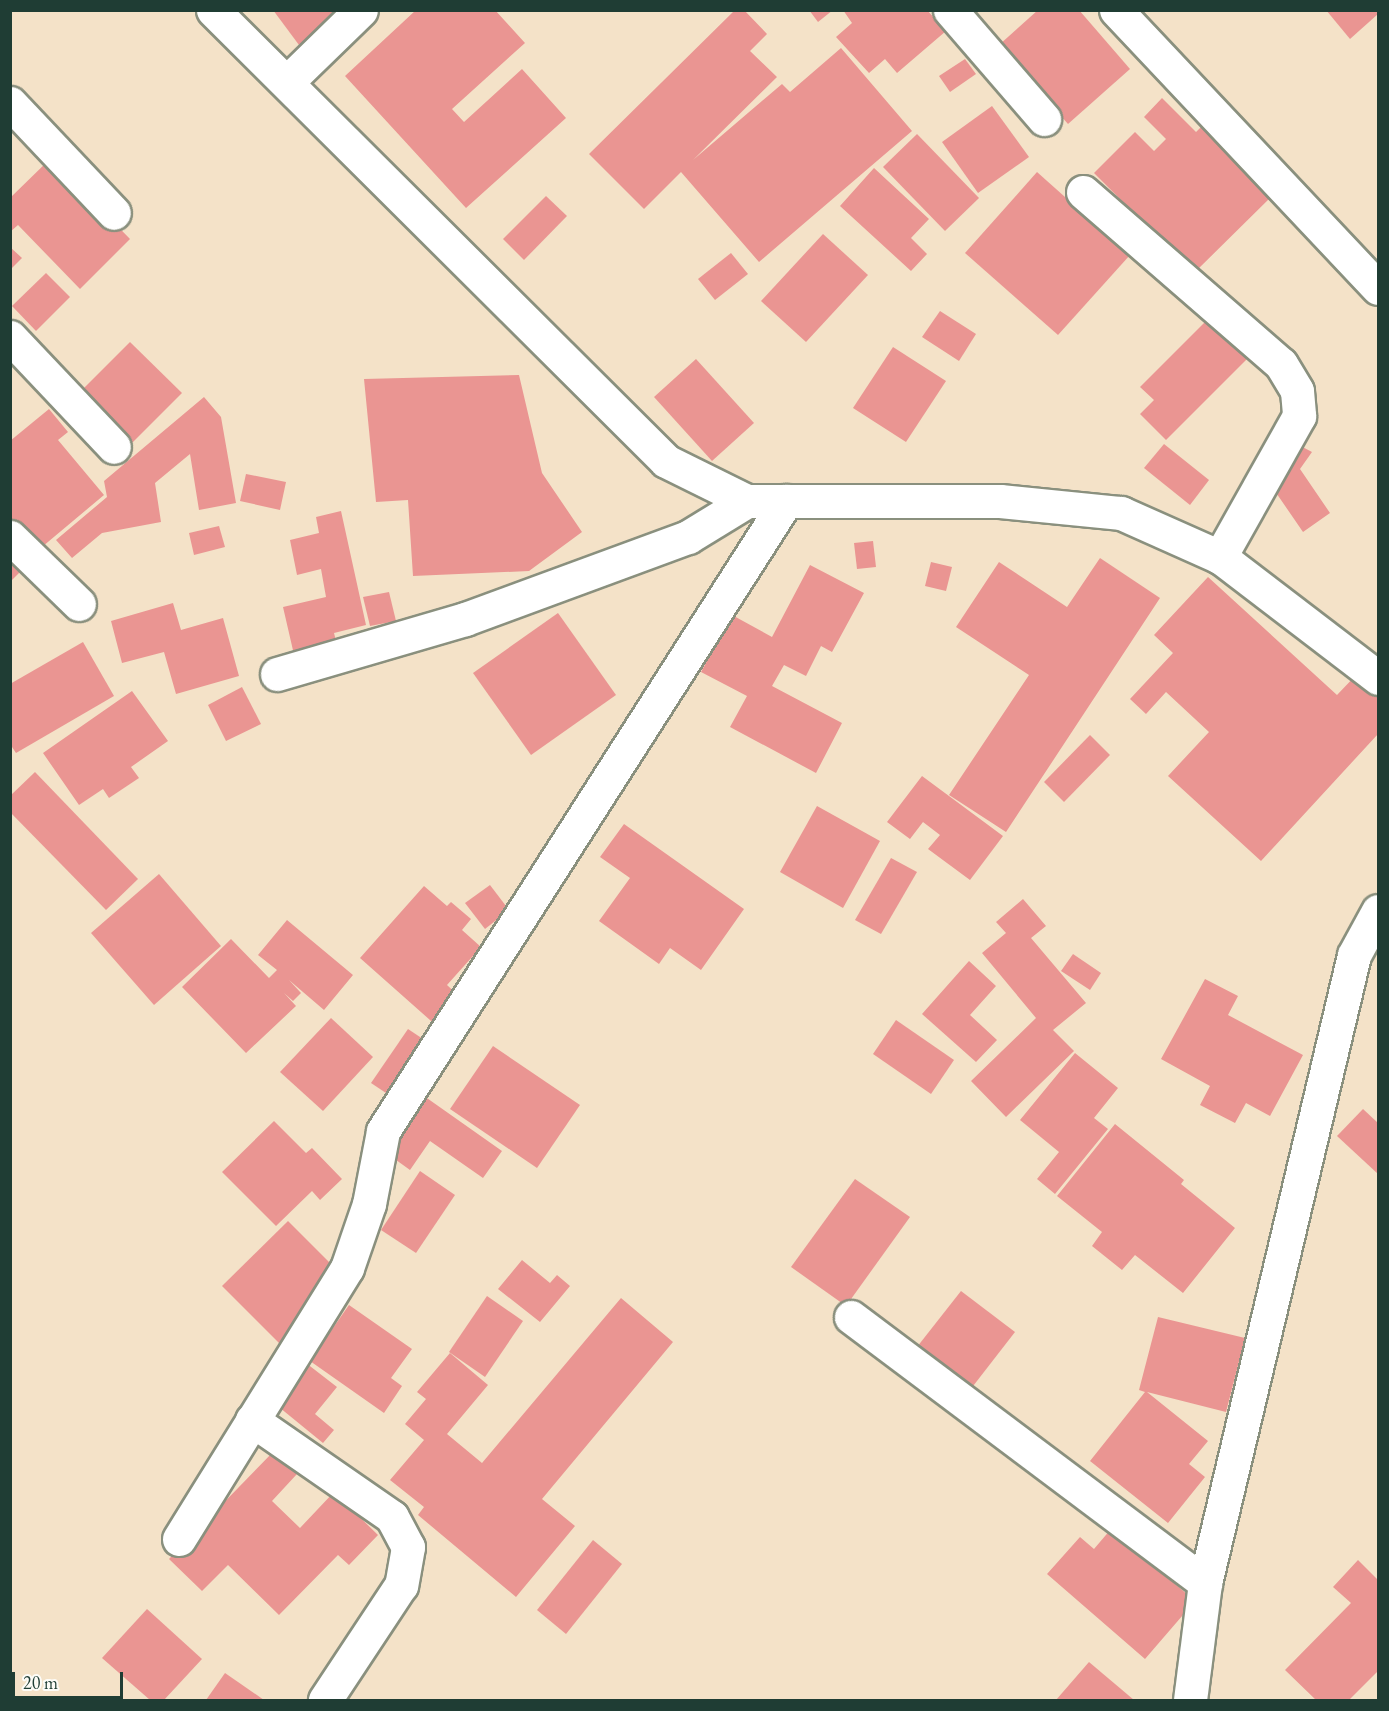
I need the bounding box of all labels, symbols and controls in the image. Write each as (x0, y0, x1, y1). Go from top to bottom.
scale bar (15, 1660, 126, 1698)
text: 20 m (23, 1671, 58, 1694)

